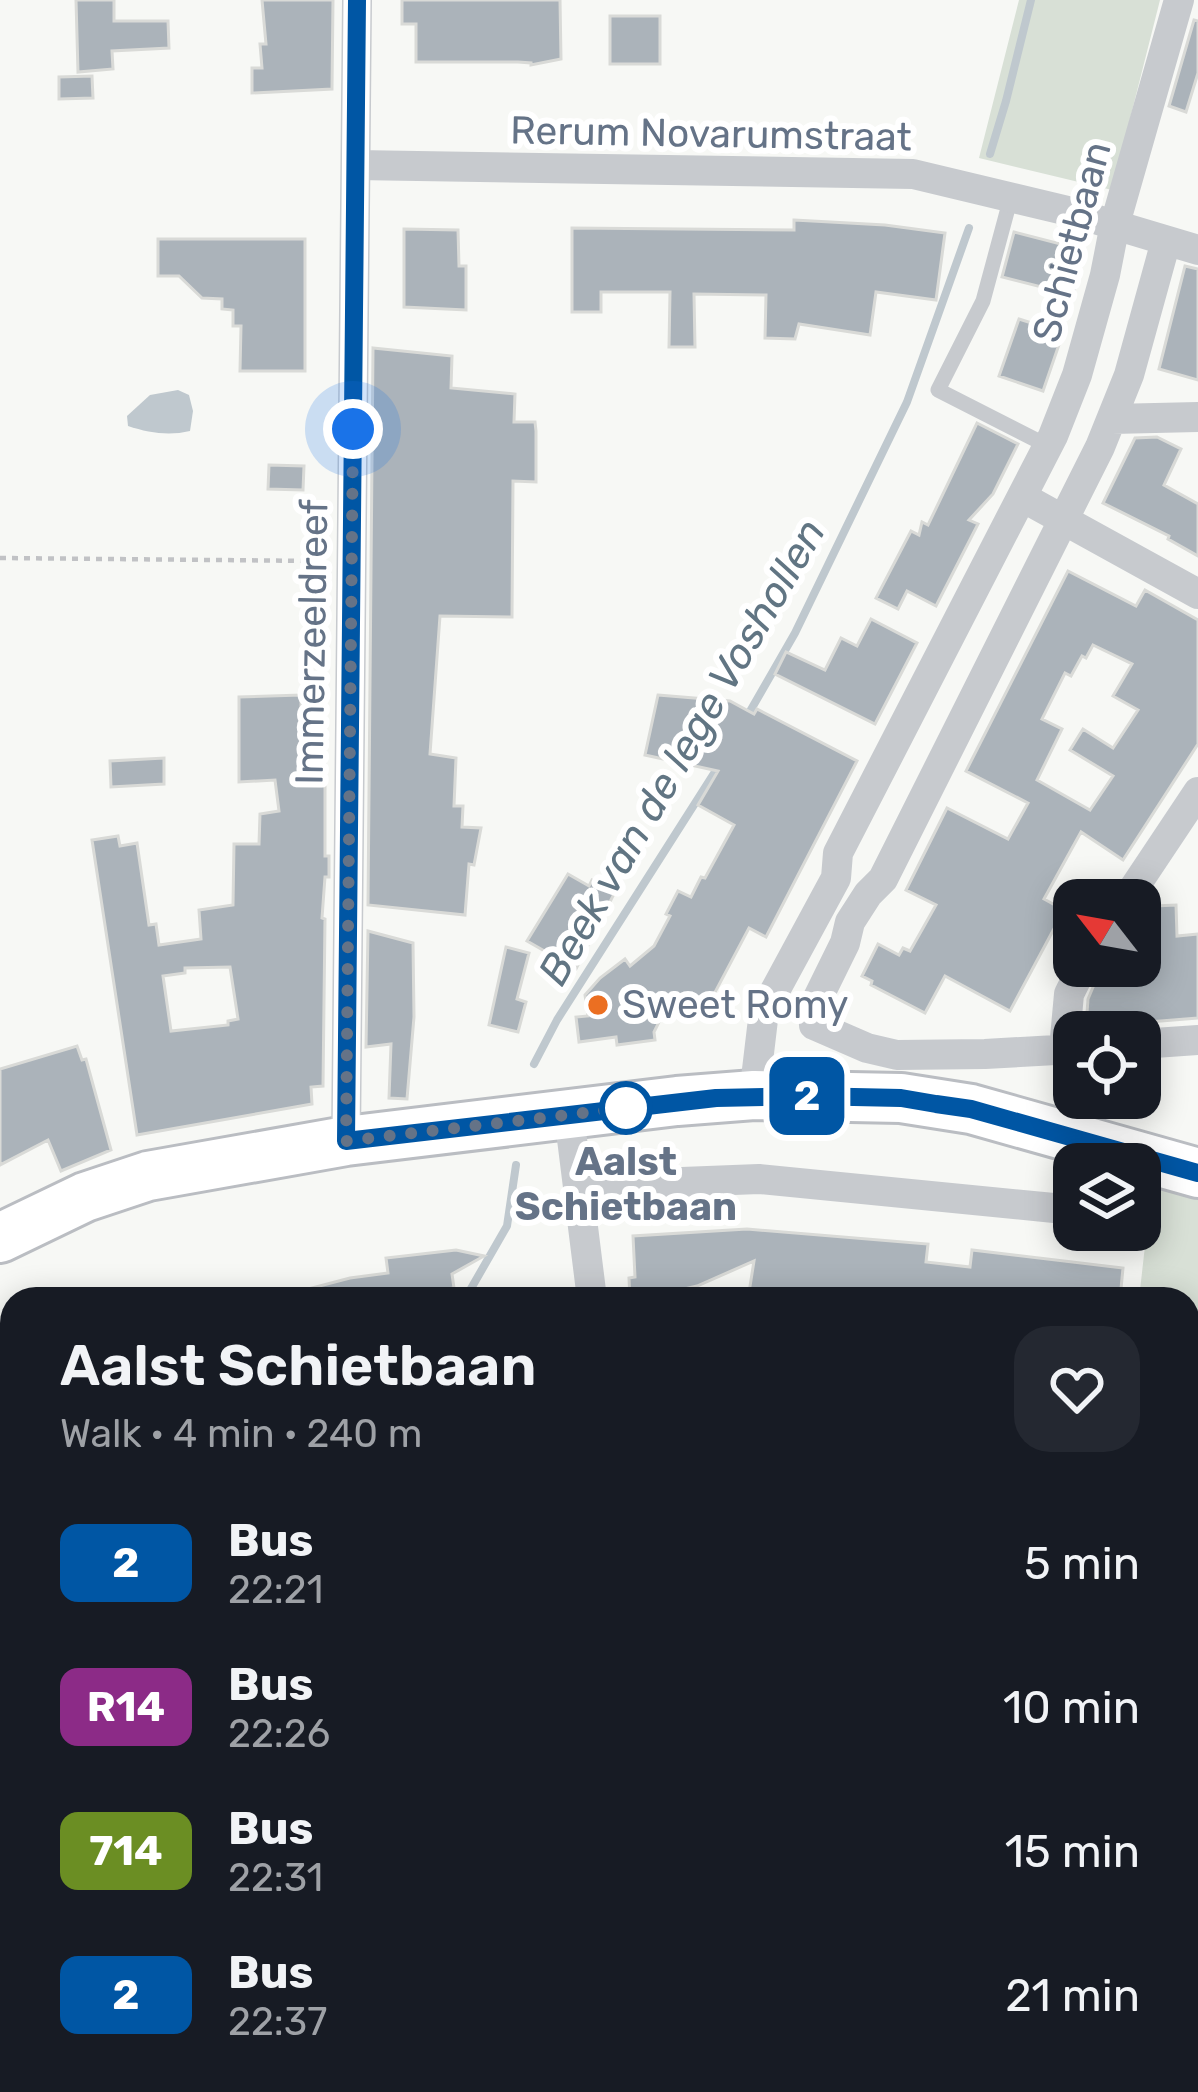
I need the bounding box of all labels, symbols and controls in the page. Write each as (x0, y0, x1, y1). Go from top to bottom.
street label: Rerum Novarumstraat (510, 108, 912, 160)
street label: Schietbaan (1023, 137, 1121, 347)
your location (323, 399, 383, 459)
street label: Immerzeeldreef (287, 499, 337, 785)
water label: Beek van de lege Voshollen (528, 510, 836, 994)
north arrow (1053, 879, 1161, 987)
map controls (1053, 879, 1161, 1251)
place label: Sweet Romy (622, 982, 849, 1028)
marker: Sweet Romy (585, 992, 611, 1018)
button: locate (1053, 1011, 1161, 1119)
line badge: 2 (768, 1057, 846, 1135)
text: 2 (793, 1071, 821, 1121)
marker: Aalst Schietbaan (601, 1083, 651, 1133)
place label: Aalst Schietbaan (515, 1139, 737, 1230)
button: layers (1053, 1143, 1161, 1251)
button: heart (1014, 1326, 1140, 1452)
text: Aalst Schietbaan (60, 1332, 536, 1399)
text: Walk · 4 min · 240 m (60, 1411, 422, 1457)
text: Bus (228, 1514, 313, 1567)
text: 5 min (1024, 1537, 1140, 1590)
text: 2 (112, 1538, 140, 1588)
text: 22:21 (228, 1567, 323, 1613)
text: Bus (228, 1658, 313, 1711)
text: 10 min (1003, 1681, 1140, 1734)
text: R14 (87, 1682, 165, 1732)
text: 22:26 (228, 1711, 330, 1757)
text: Bus (228, 1802, 313, 1855)
text: 15 min (1005, 1825, 1140, 1878)
text: 714 (89, 1826, 163, 1876)
text: 22:31 (228, 1855, 323, 1901)
text: Bus (228, 1946, 313, 1999)
text: 21 min (1005, 1969, 1140, 2022)
text: 2 (112, 1970, 140, 2020)
text: 22:37 (228, 1999, 327, 2045)

